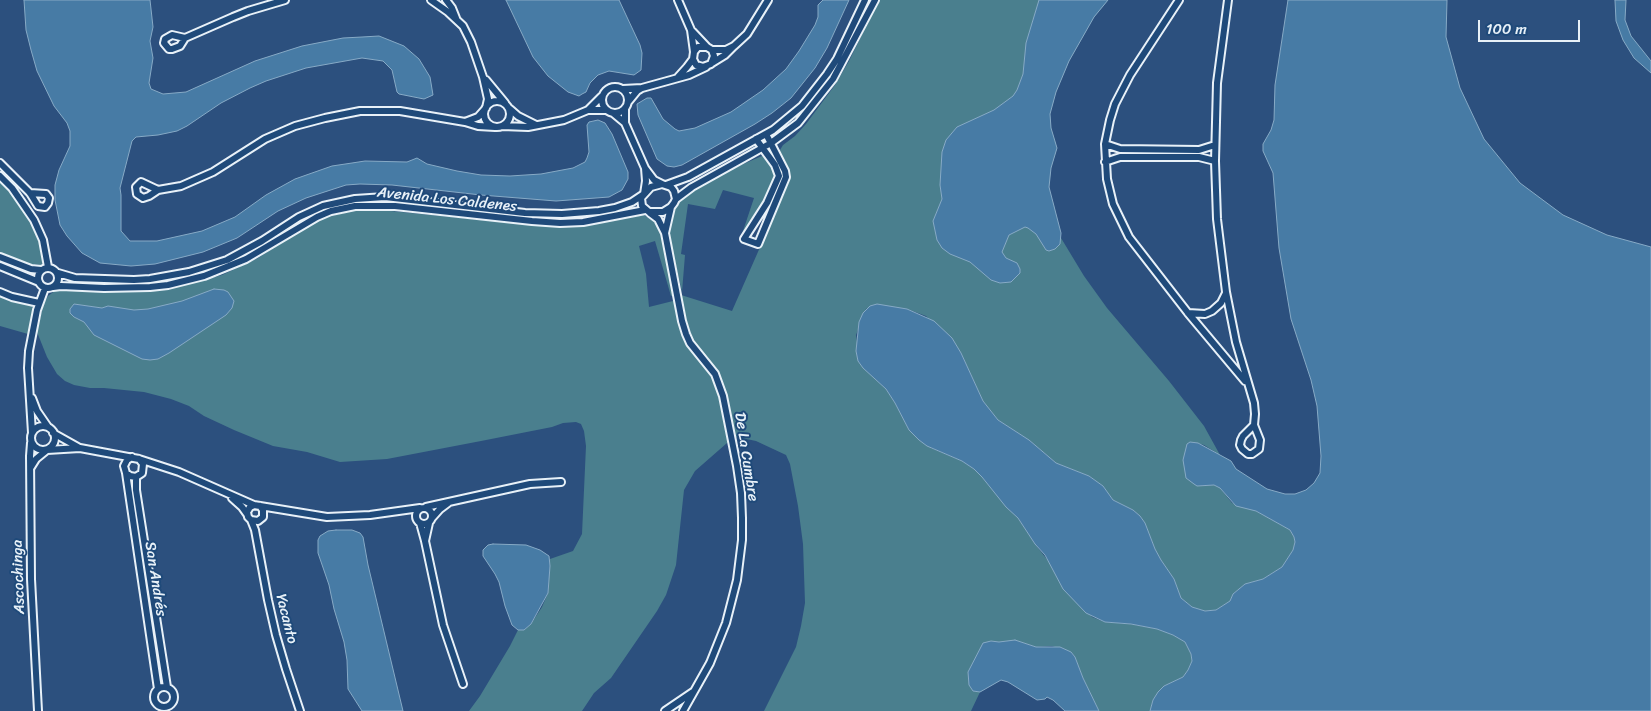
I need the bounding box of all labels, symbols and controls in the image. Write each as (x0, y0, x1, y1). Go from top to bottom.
scale bar (1481, 10, 1584, 42)
text: 100 m (1486, 16, 1527, 42)
street label: Avenida Los Caldenes (376, 184, 518, 216)
street label: De La Cumbre (730, 411, 762, 503)
street label: Ascochinga (9, 539, 29, 615)
street label: San Andrés (140, 540, 170, 618)
street label: Yacanto (271, 592, 301, 646)

